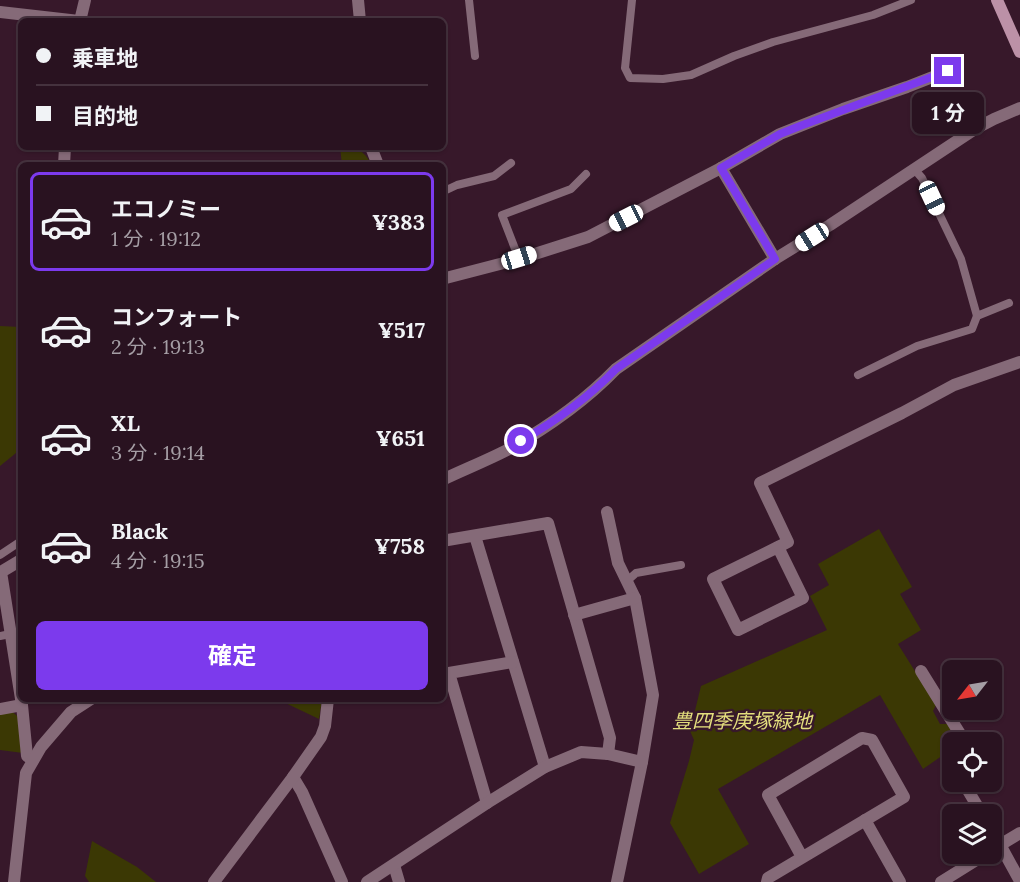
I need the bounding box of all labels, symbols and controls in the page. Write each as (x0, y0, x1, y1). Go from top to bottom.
text: 乗車地 (72, 44, 138, 72)
route end (934, 57, 961, 84)
callout: 1 分 (912, 92, 984, 134)
text: 1 分 (931, 100, 965, 125)
text: 目的地 (72, 102, 138, 130)
car (916, 178, 948, 218)
icon: car (39, 195, 93, 249)
text: エコノミー (111, 195, 221, 223)
car (606, 202, 646, 234)
text: ¥383 (372, 208, 425, 236)
car (792, 220, 832, 254)
text: 1 分 · 19:12 (111, 226, 201, 251)
car (499, 244, 539, 272)
icon: car (39, 303, 93, 357)
text: コンフォート (111, 303, 242, 331)
text: ¥517 (378, 316, 425, 344)
text: 2 分 · 19:13 (111, 334, 205, 359)
text: XL (111, 409, 140, 437)
icon: car (39, 411, 93, 465)
text: ¥651 (376, 424, 425, 452)
route start (507, 427, 534, 454)
text: 3 分 · 19:14 (111, 440, 205, 465)
text: Black (111, 517, 168, 545)
icon: car (39, 519, 93, 573)
text: ¥758 (374, 532, 425, 560)
text: 4 分 · 19:15 (111, 548, 205, 573)
button: 確定 (36, 621, 428, 690)
north arrow (942, 660, 1002, 720)
map controls (942, 660, 1002, 864)
park label: 豊四季庚塚緑地 (672, 708, 814, 733)
button: locate (942, 732, 1002, 792)
button: layers (942, 804, 1002, 864)

